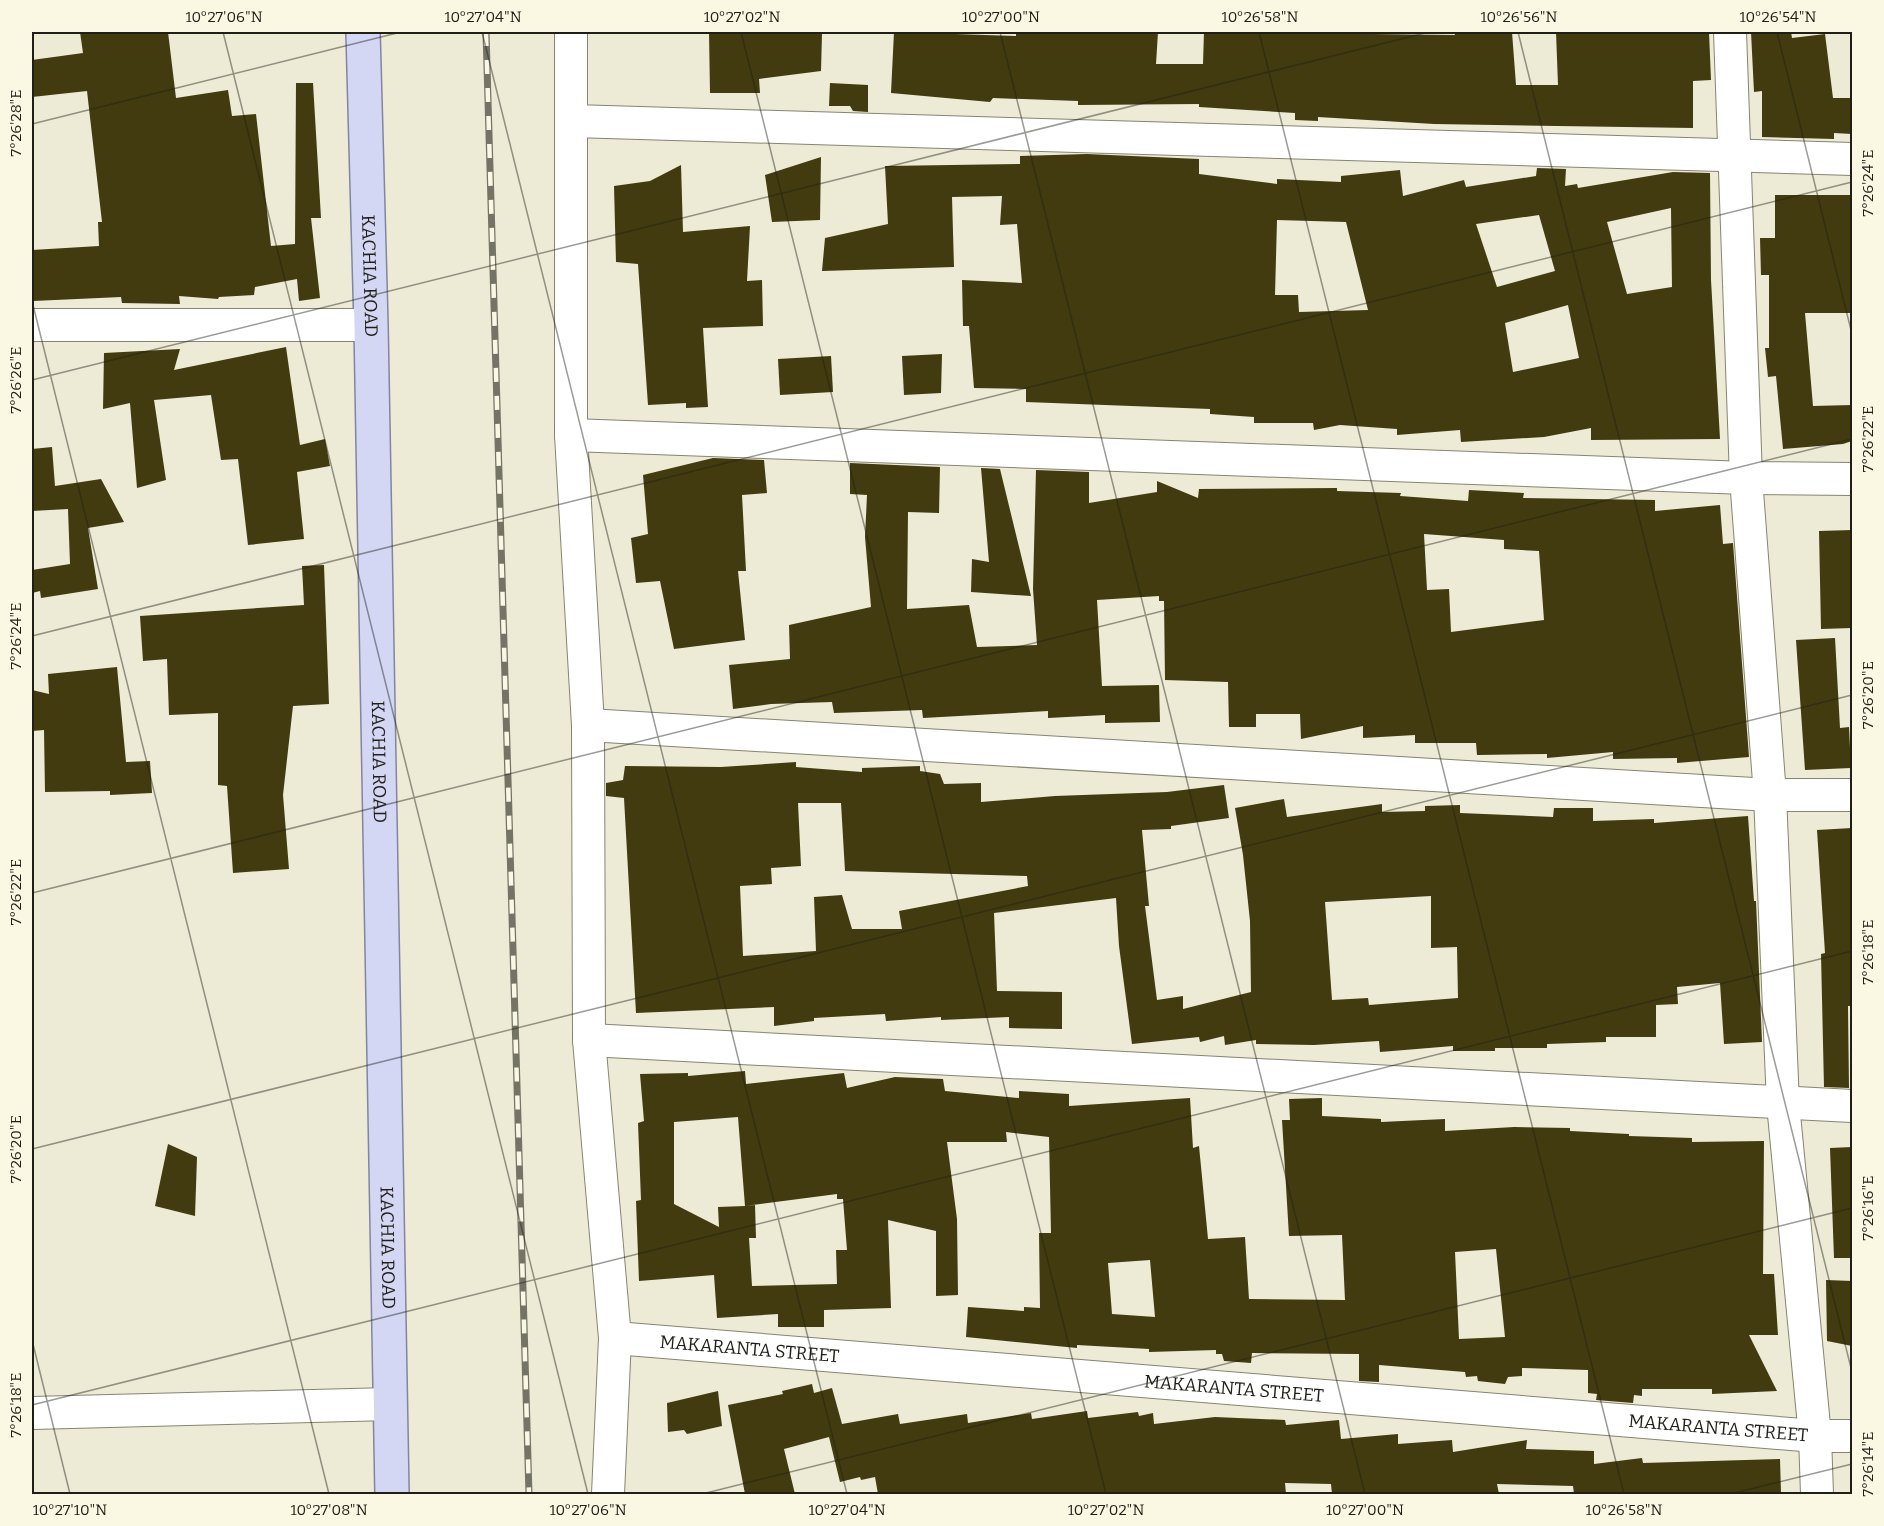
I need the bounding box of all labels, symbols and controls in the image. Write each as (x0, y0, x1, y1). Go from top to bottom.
text: 10°27'06"N (185, 8, 263, 26)
text: 10°27'04"N (444, 8, 522, 26)
text: 10°27'02"N (704, 8, 780, 26)
text: 10°27'00"N (962, 8, 1040, 26)
text: 10°26'58"N (1222, 8, 1299, 26)
text: 10°26'56"N (1480, 8, 1558, 26)
text: 10°26'54"N (1740, 8, 1817, 26)
text: 7°26'28"E (7, 89, 25, 157)
text: 7°26'24"E (1859, 149, 1877, 217)
street label: KACHIA ROAD (357, 214, 382, 337)
text: 7°26'26"E (7, 346, 25, 414)
text: 7°26'22"E (1859, 406, 1877, 472)
text: 7°26'24"E (7, 602, 25, 670)
text: 7°26'20"E (1859, 661, 1877, 729)
street label: KACHIA ROAD (367, 700, 391, 823)
text: 7°26'22"E (7, 859, 25, 925)
text: 7°26'18"E (1859, 920, 1877, 984)
text: 7°26'20"E (7, 1115, 25, 1183)
text: 7°26'16"E (1859, 1175, 1877, 1241)
street label: KACHIA ROAD (375, 1186, 400, 1309)
street label: MAKARANTA STREET (659, 1331, 841, 1367)
street label: MAKARANTA STREET (1143, 1370, 1325, 1407)
text: 7°26'18"E (7, 1373, 25, 1437)
street label: MAKARANTA STREET (1628, 1410, 1809, 1446)
text: 7°26'14"E (1859, 1431, 1877, 1497)
text: 10°27'10"N (33, 1501, 107, 1519)
text: 10°27'08"N (290, 1501, 368, 1519)
text: 10°27'06"N (549, 1501, 627, 1519)
text: 10°27'04"N (808, 1501, 886, 1519)
text: 10°27'02"N (1068, 1501, 1144, 1519)
text: 10°27'00"N (1326, 1501, 1404, 1519)
text: 10°26'58"N (1586, 1501, 1663, 1519)

